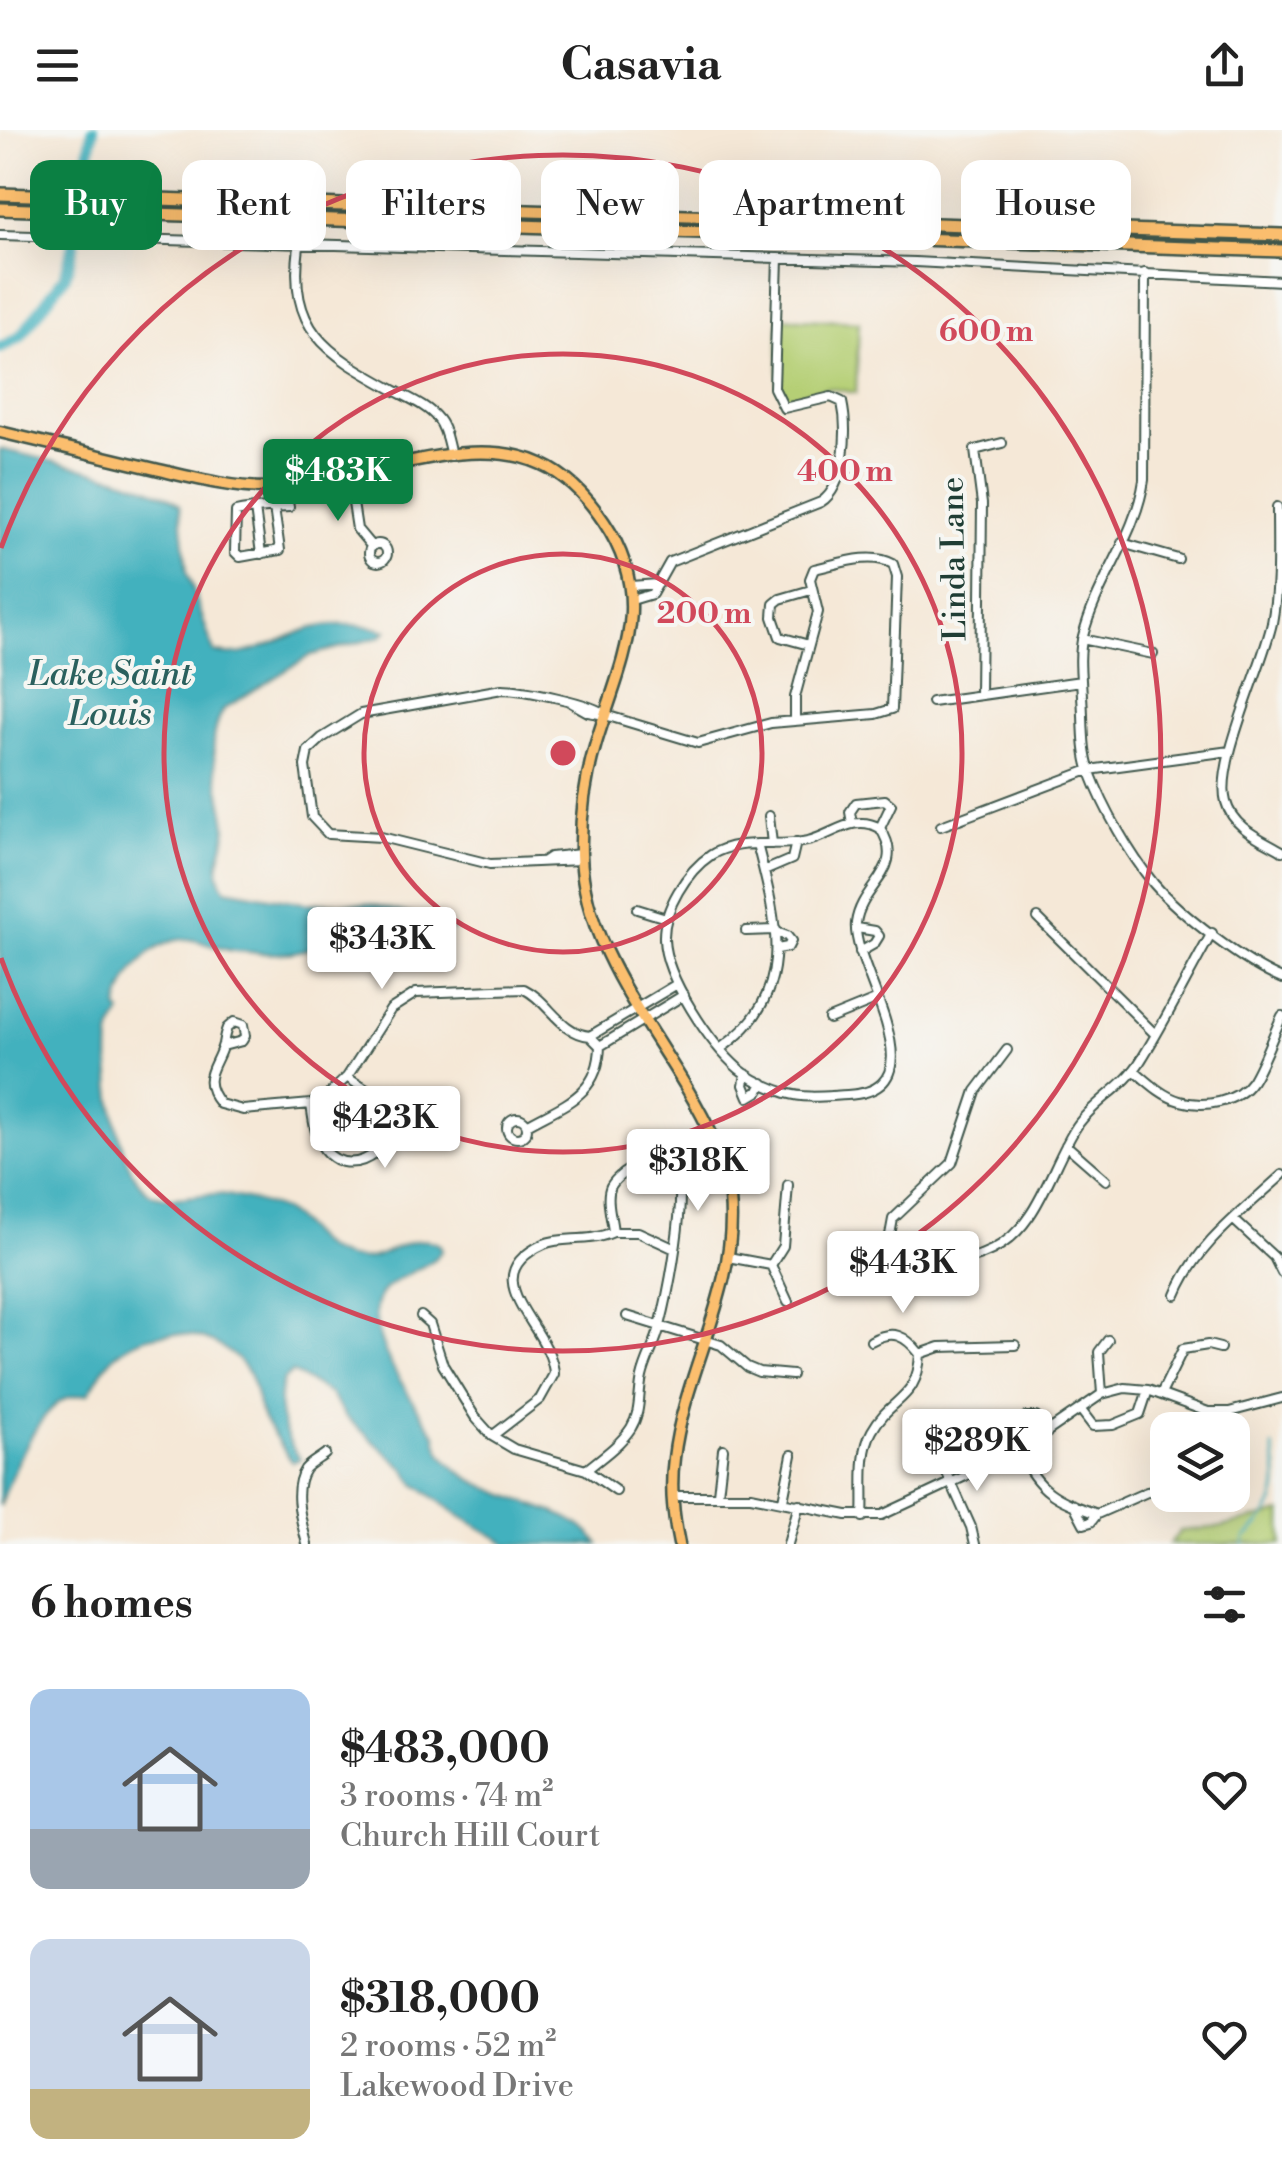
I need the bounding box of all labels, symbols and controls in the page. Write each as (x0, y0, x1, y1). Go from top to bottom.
text: Casavia (561, 37, 721, 94)
icon: menu (30, 38, 85, 93)
icon: share (1197, 38, 1252, 93)
chip: Buy (30, 160, 162, 250)
chip: Rent (182, 160, 326, 250)
chip: Filters (346, 160, 521, 250)
chip: New (541, 160, 679, 250)
chip: Apartment (699, 160, 941, 250)
chip: House (961, 160, 1131, 250)
text: 600 m (939, 313, 1033, 351)
pin: $483K (268, 439, 408, 524)
text: $483K (285, 451, 391, 491)
text: 400 m (797, 453, 893, 491)
street label: Linda Lane (933, 476, 975, 642)
text: 200 m (657, 595, 751, 633)
water label: Lake Saint Louis (27, 653, 192, 736)
centre of rings (545, 735, 581, 771)
pin: $343K (312, 907, 452, 992)
text: $343K (329, 919, 435, 959)
pin: $423K (315, 1086, 455, 1171)
text: $423K (332, 1098, 438, 1138)
pin: $318K (628, 1129, 768, 1214)
text: $318K (649, 1141, 747, 1181)
pin: $443K (833, 1231, 973, 1316)
text: $443K (849, 1243, 957, 1283)
pin: $289K (907, 1409, 1047, 1494)
map controls (1150, 1412, 1250, 1512)
button: layers (1150, 1412, 1250, 1512)
text: $289K (924, 1421, 1030, 1461)
icon: filters (1197, 1577, 1252, 1632)
text: 6 homes (30, 1578, 193, 1631)
text: $483,000 (340, 1723, 550, 1776)
icon: home (110, 1729, 230, 1849)
icon: heart (1197, 1762, 1252, 1817)
text: 3 rooms · 74 m² (340, 1776, 553, 1816)
text: Church Hill Court (340, 1816, 600, 1856)
text: $318,000 (340, 1973, 540, 2026)
icon: home (110, 1979, 230, 2099)
icon: heart (1197, 2012, 1252, 2067)
text: 2 rooms · 52 m² (340, 2026, 556, 2066)
text: Lakewood Drive (340, 2066, 574, 2106)

